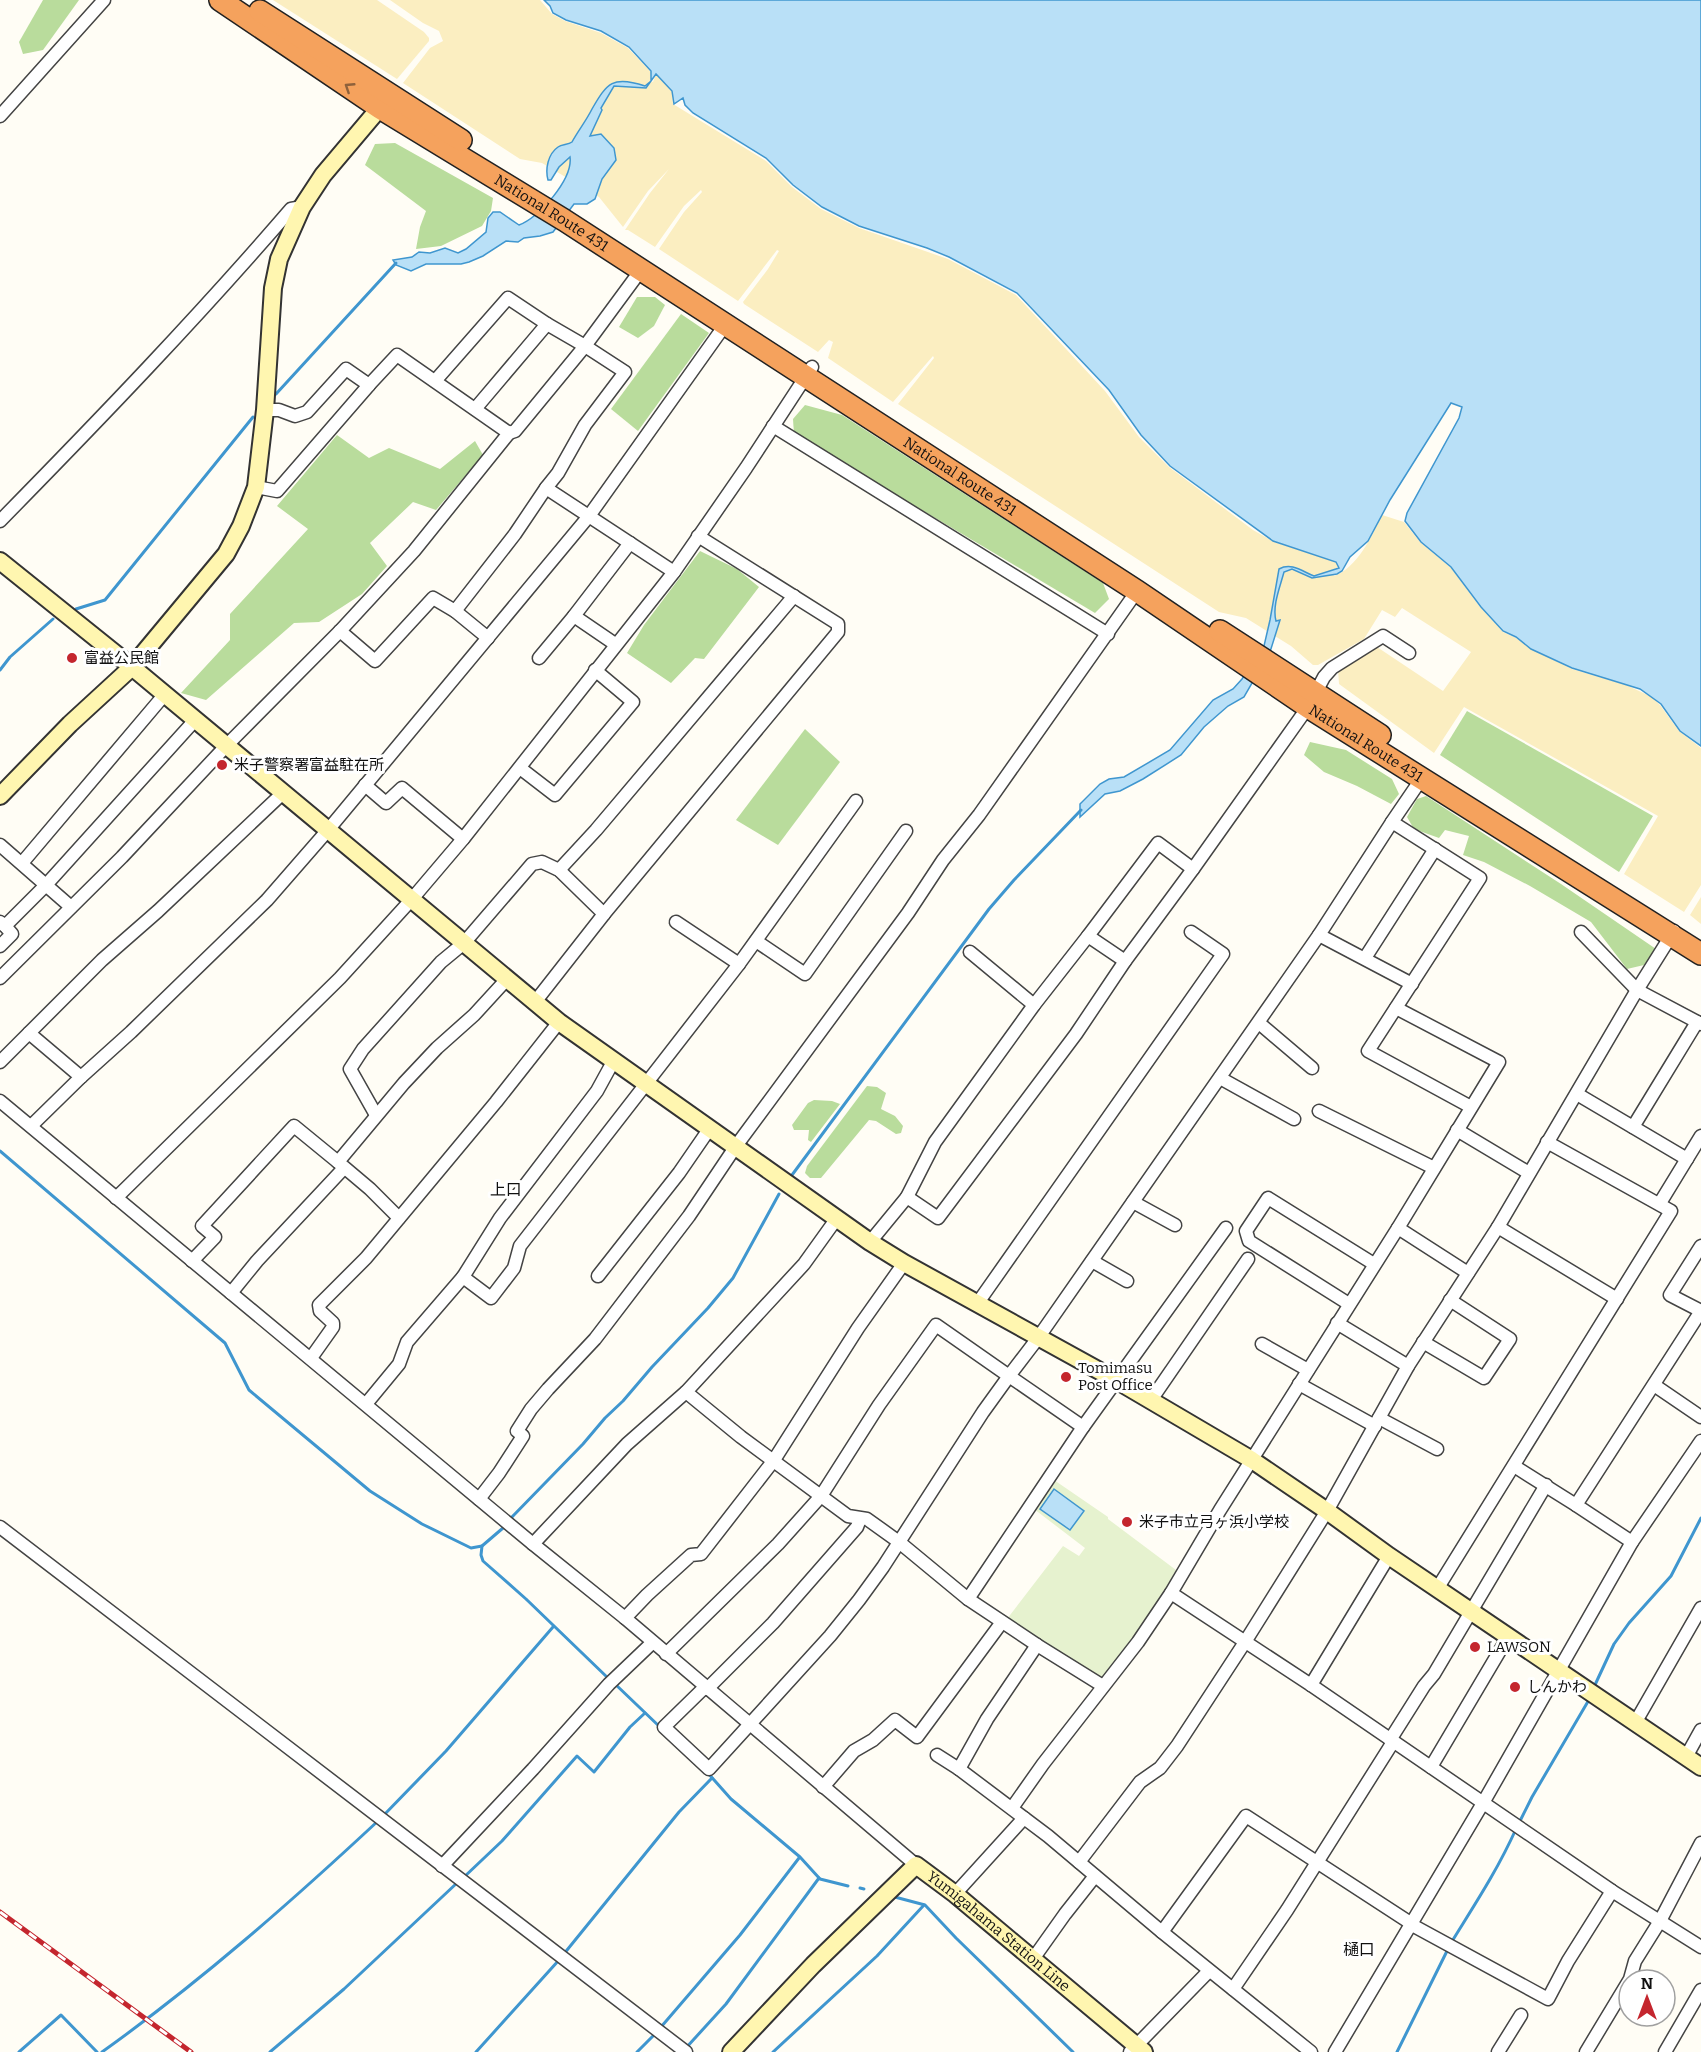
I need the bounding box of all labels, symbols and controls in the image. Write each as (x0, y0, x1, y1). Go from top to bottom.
one-way arrow (345, 83, 356, 94)
street label: National Route 431 (491, 171, 612, 255)
street label: National Route 431 (900, 433, 1020, 519)
place label: 富益公民館 (84, 649, 159, 667)
marker: 富益公民館 (65, 651, 79, 665)
street label: National Route 431 (1306, 701, 1426, 786)
place label: 米子警察署富益駐在所 (234, 756, 384, 774)
marker: 米子警察署富益駐在所 (215, 758, 229, 772)
district label: 上口 (490, 1180, 522, 1199)
place label: Tomimasu Post Office (1078, 1359, 1153, 1394)
marker: Tomimasu Post Office (1059, 1370, 1073, 1384)
place label: 米子市立弓ヶ浜小学校 (1139, 1513, 1289, 1531)
marker: 米子市立弓ヶ浜小学校 (1120, 1515, 1134, 1529)
place label: LAWSON (1487, 1638, 1551, 1656)
marker: LAWSON (1468, 1640, 1482, 1654)
place label: しんかわ (1527, 1678, 1587, 1696)
marker: しんかわ (1508, 1680, 1522, 1694)
street label: Yumigahama Station Line (923, 1867, 1074, 1995)
district label: 樋口 (1343, 1940, 1375, 1959)
north arrow (1617, 1968, 1677, 2028)
text: N (1641, 1974, 1653, 1993)

